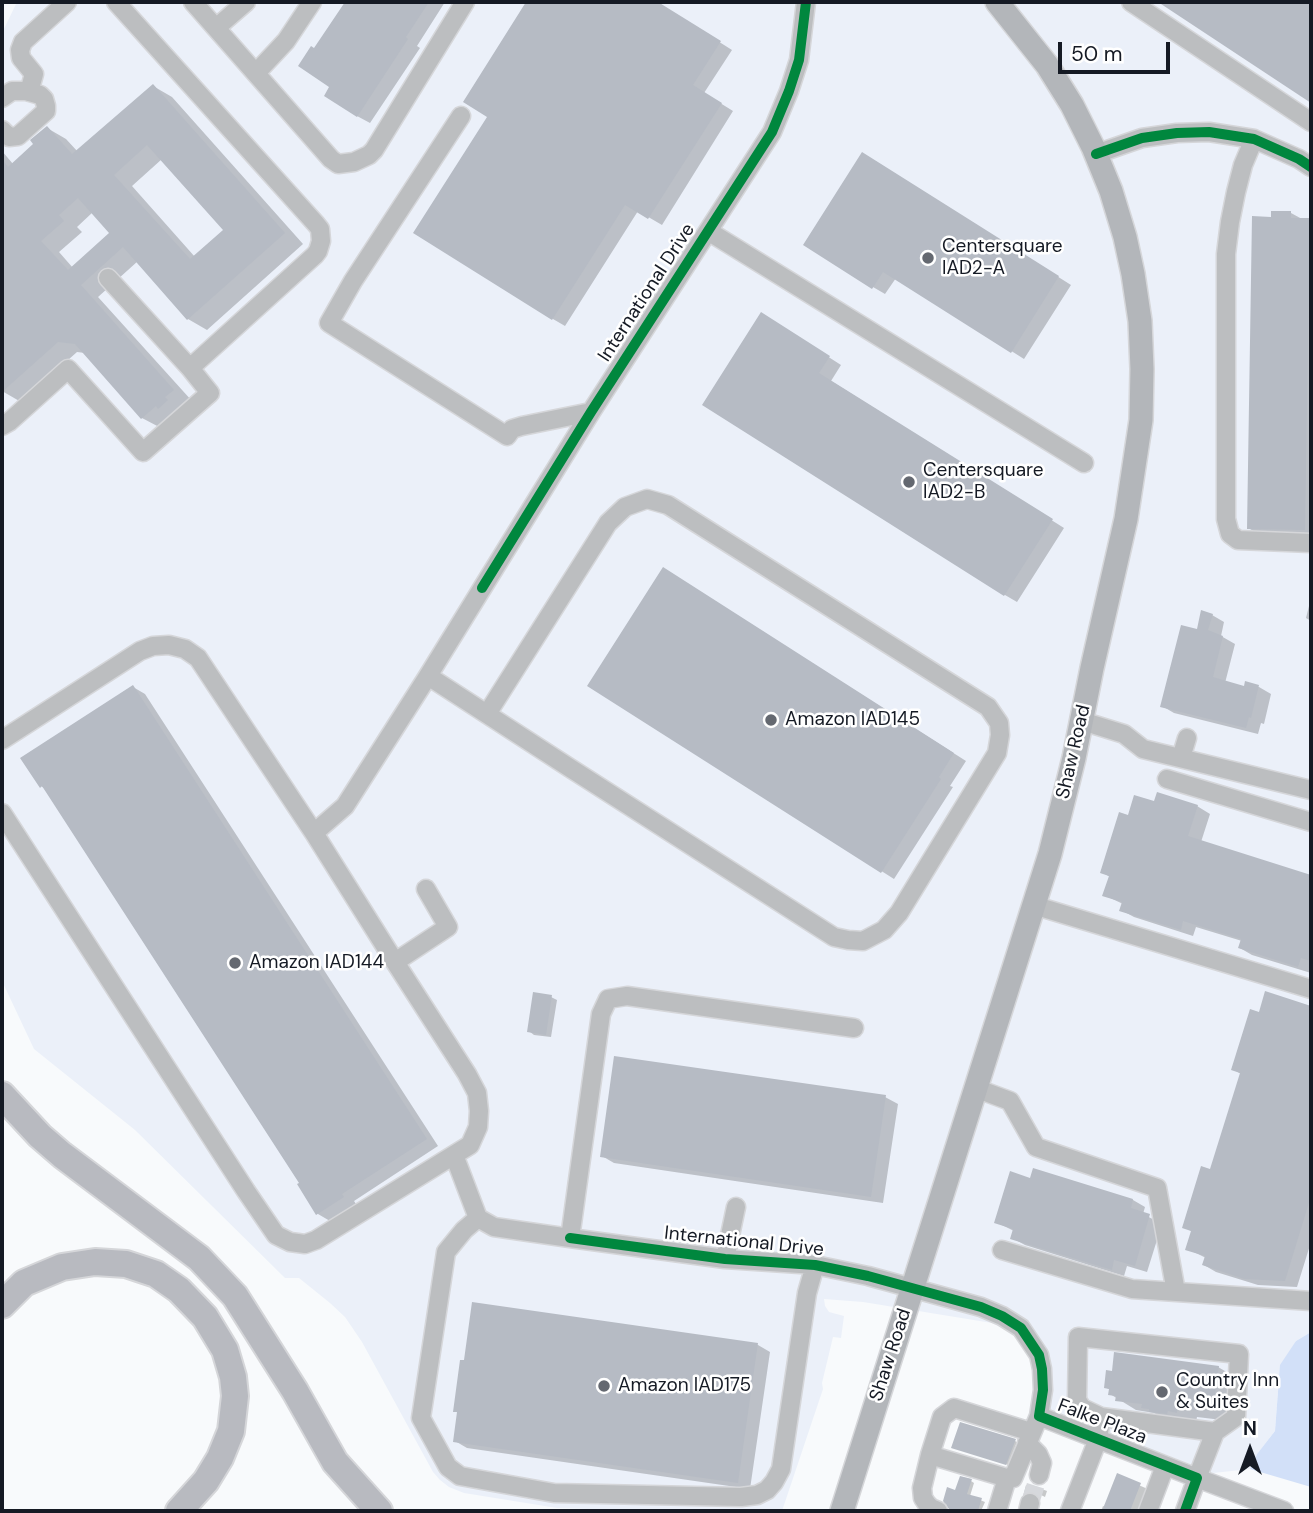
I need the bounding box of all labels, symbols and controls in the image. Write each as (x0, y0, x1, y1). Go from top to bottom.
scale bar (1061, 28, 1173, 72)
text: 50 m (1071, 40, 1122, 68)
street label: International Drive (594, 220, 700, 366)
place label: Centersquare IAD2-A (942, 236, 1062, 280)
marker: Centersquare IAD2-A (920, 250, 936, 266)
place label: Centersquare IAD2-B (923, 460, 1043, 504)
marker: Centersquare IAD2-B (901, 474, 917, 490)
street label: Shaw Road (1052, 703, 1096, 801)
place label: Amazon IAD145 (785, 709, 920, 731)
marker: Amazon IAD145 (763, 712, 779, 728)
place label: Amazon IAD144 (249, 952, 384, 974)
marker: Amazon IAD144 (227, 955, 243, 971)
street label: International Drive (663, 1222, 825, 1262)
street label: Shaw Road (865, 1306, 917, 1404)
place label: Country Inn & Suites (1176, 1370, 1279, 1414)
place label: Amazon IAD175 (618, 1375, 751, 1397)
marker: Amazon IAD175 (596, 1378, 612, 1394)
marker: Country Inn & Suites (1154, 1384, 1170, 1400)
street label: Falke Plaza (1054, 1395, 1150, 1449)
north arrow (1215, 1415, 1285, 1485)
text: N (1243, 1416, 1257, 1441)

